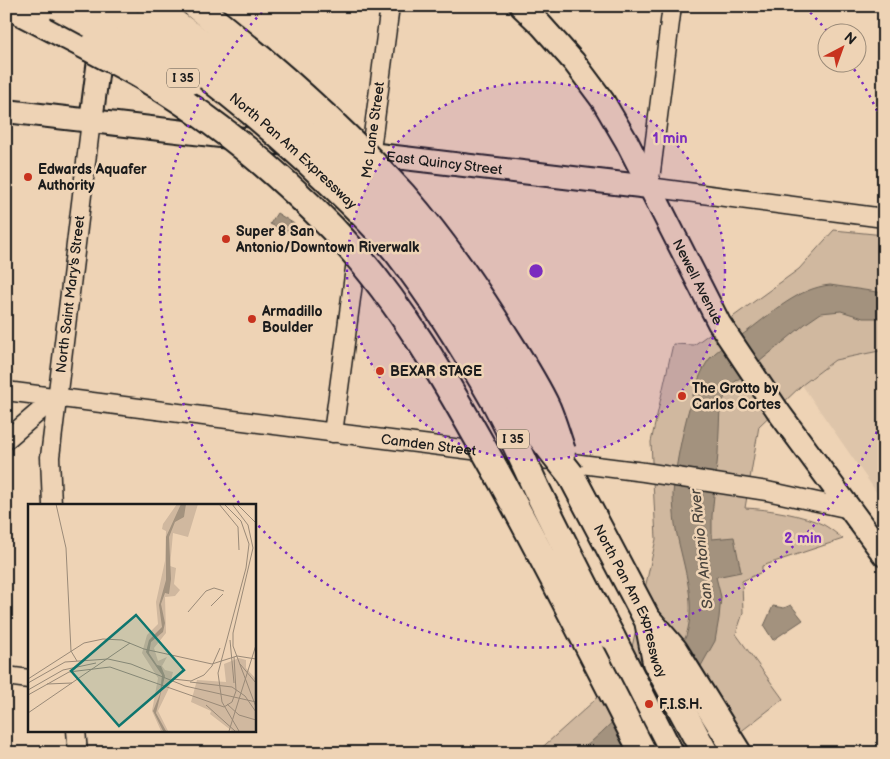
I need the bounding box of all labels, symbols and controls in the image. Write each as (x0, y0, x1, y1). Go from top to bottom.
north arrow (818, 22, 868, 72)
text: N (841, 29, 860, 48)
road number: I 35 (167, 68, 199, 88)
street label: Mc Lane Street (358, 80, 388, 179)
street label: North Pan Am Expressway (226, 89, 361, 213)
text: 1 min (652, 129, 688, 148)
street label: East Quincy Street (385, 147, 504, 178)
place label: Edwards Aquafer Authority (37, 161, 147, 194)
marker: Edwards Aquafer Authority (22, 171, 34, 183)
street label: North Saint Mary's Street (52, 214, 88, 374)
place label: Super 8 San Antonio/Downtown Riverwalk (235, 223, 420, 256)
marker: Super 8 San Antonio/Downtown Riverwalk (220, 233, 232, 245)
street label: Newell Avenue (669, 236, 727, 327)
centre of rings (527, 262, 545, 280)
place label: Armadillo Boulder (261, 303, 323, 336)
marker: Armadillo Boulder (246, 313, 258, 325)
place label: BEXAR STAGE (390, 363, 482, 380)
marker: BEXAR STAGE (374, 365, 386, 377)
place label: The Grotto by Carlos Cortes (692, 380, 781, 413)
marker: The Grotto by Carlos Cortes (676, 390, 688, 402)
road number: I 35 (497, 429, 529, 448)
street label: Camden Street (380, 430, 478, 459)
water label: San Antonio River (686, 487, 718, 610)
inset map (28, 504, 255, 732)
street label: North Pan Am Expressway (590, 522, 671, 681)
text: 2 min (784, 529, 822, 548)
place label: F.I.S.H. (659, 696, 702, 713)
marker: F.I.S.H. (643, 698, 655, 710)

